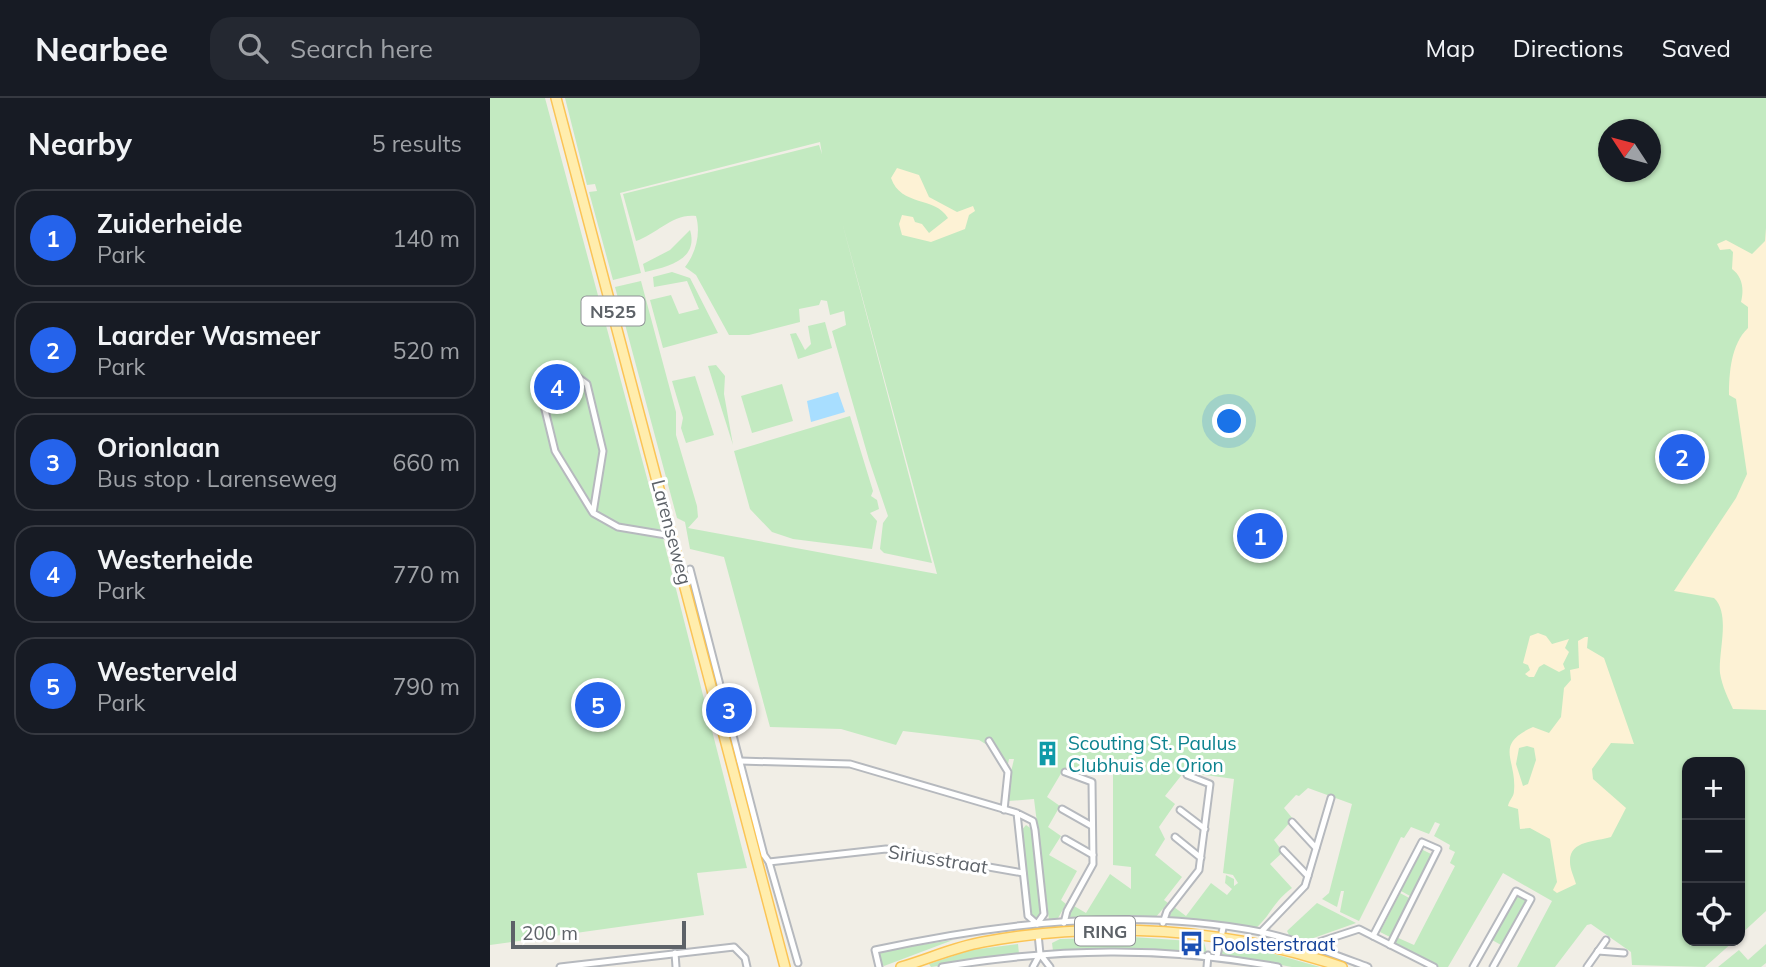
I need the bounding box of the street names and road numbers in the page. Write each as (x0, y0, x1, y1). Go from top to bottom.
road number: N525 (582, 296, 644, 326)
street label: Larenseweg (646, 477, 698, 587)
street label: Siriusstraat (887, 839, 990, 879)
road number: RING (1075, 916, 1135, 946)

